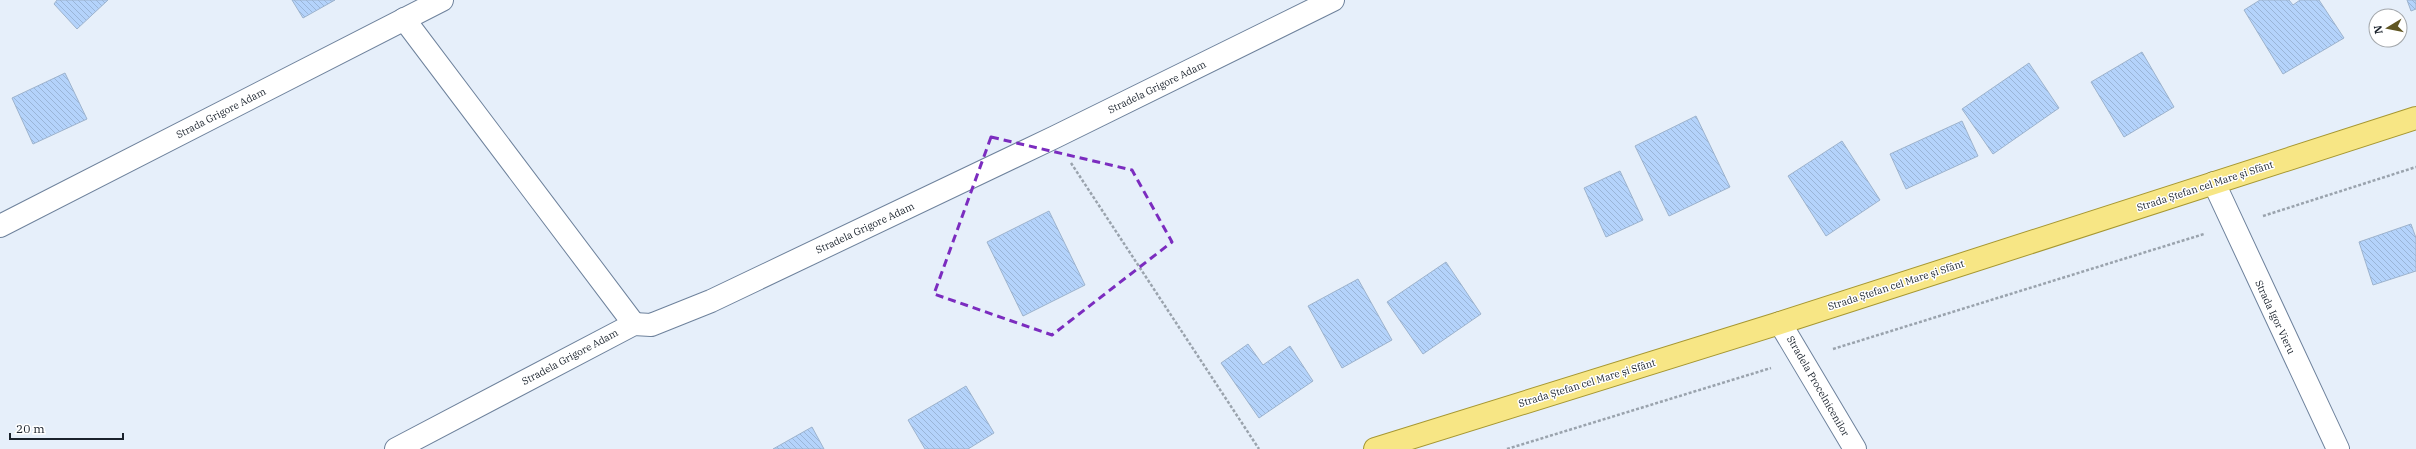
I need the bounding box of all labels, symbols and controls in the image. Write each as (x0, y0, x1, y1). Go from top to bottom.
north arrow (2368, 8, 2408, 48)
text: N (2370, 24, 2386, 35)
street label: Stradela Grigore Adam (1106, 57, 1208, 116)
street label: Strada Grigore Adam (174, 85, 268, 141)
street label: Strada Ștefan cel Mare și Sfânt (2135, 158, 2275, 214)
street label: Stradela Grigore Adam (814, 199, 917, 257)
street label: Strada Ștefan cel Mare și Sfânt (1826, 257, 1966, 313)
street label: Strada Igor Vieru (2252, 278, 2298, 356)
street label: Stradela Grigore Adam (520, 326, 621, 388)
street label: Stradela Procelnicenilor (1784, 333, 1852, 439)
street label: Strada Ștefan cel Mare și Sfânt (1517, 356, 1658, 410)
scale bar (10, 415, 123, 441)
text: 20 m (16, 421, 45, 436)

